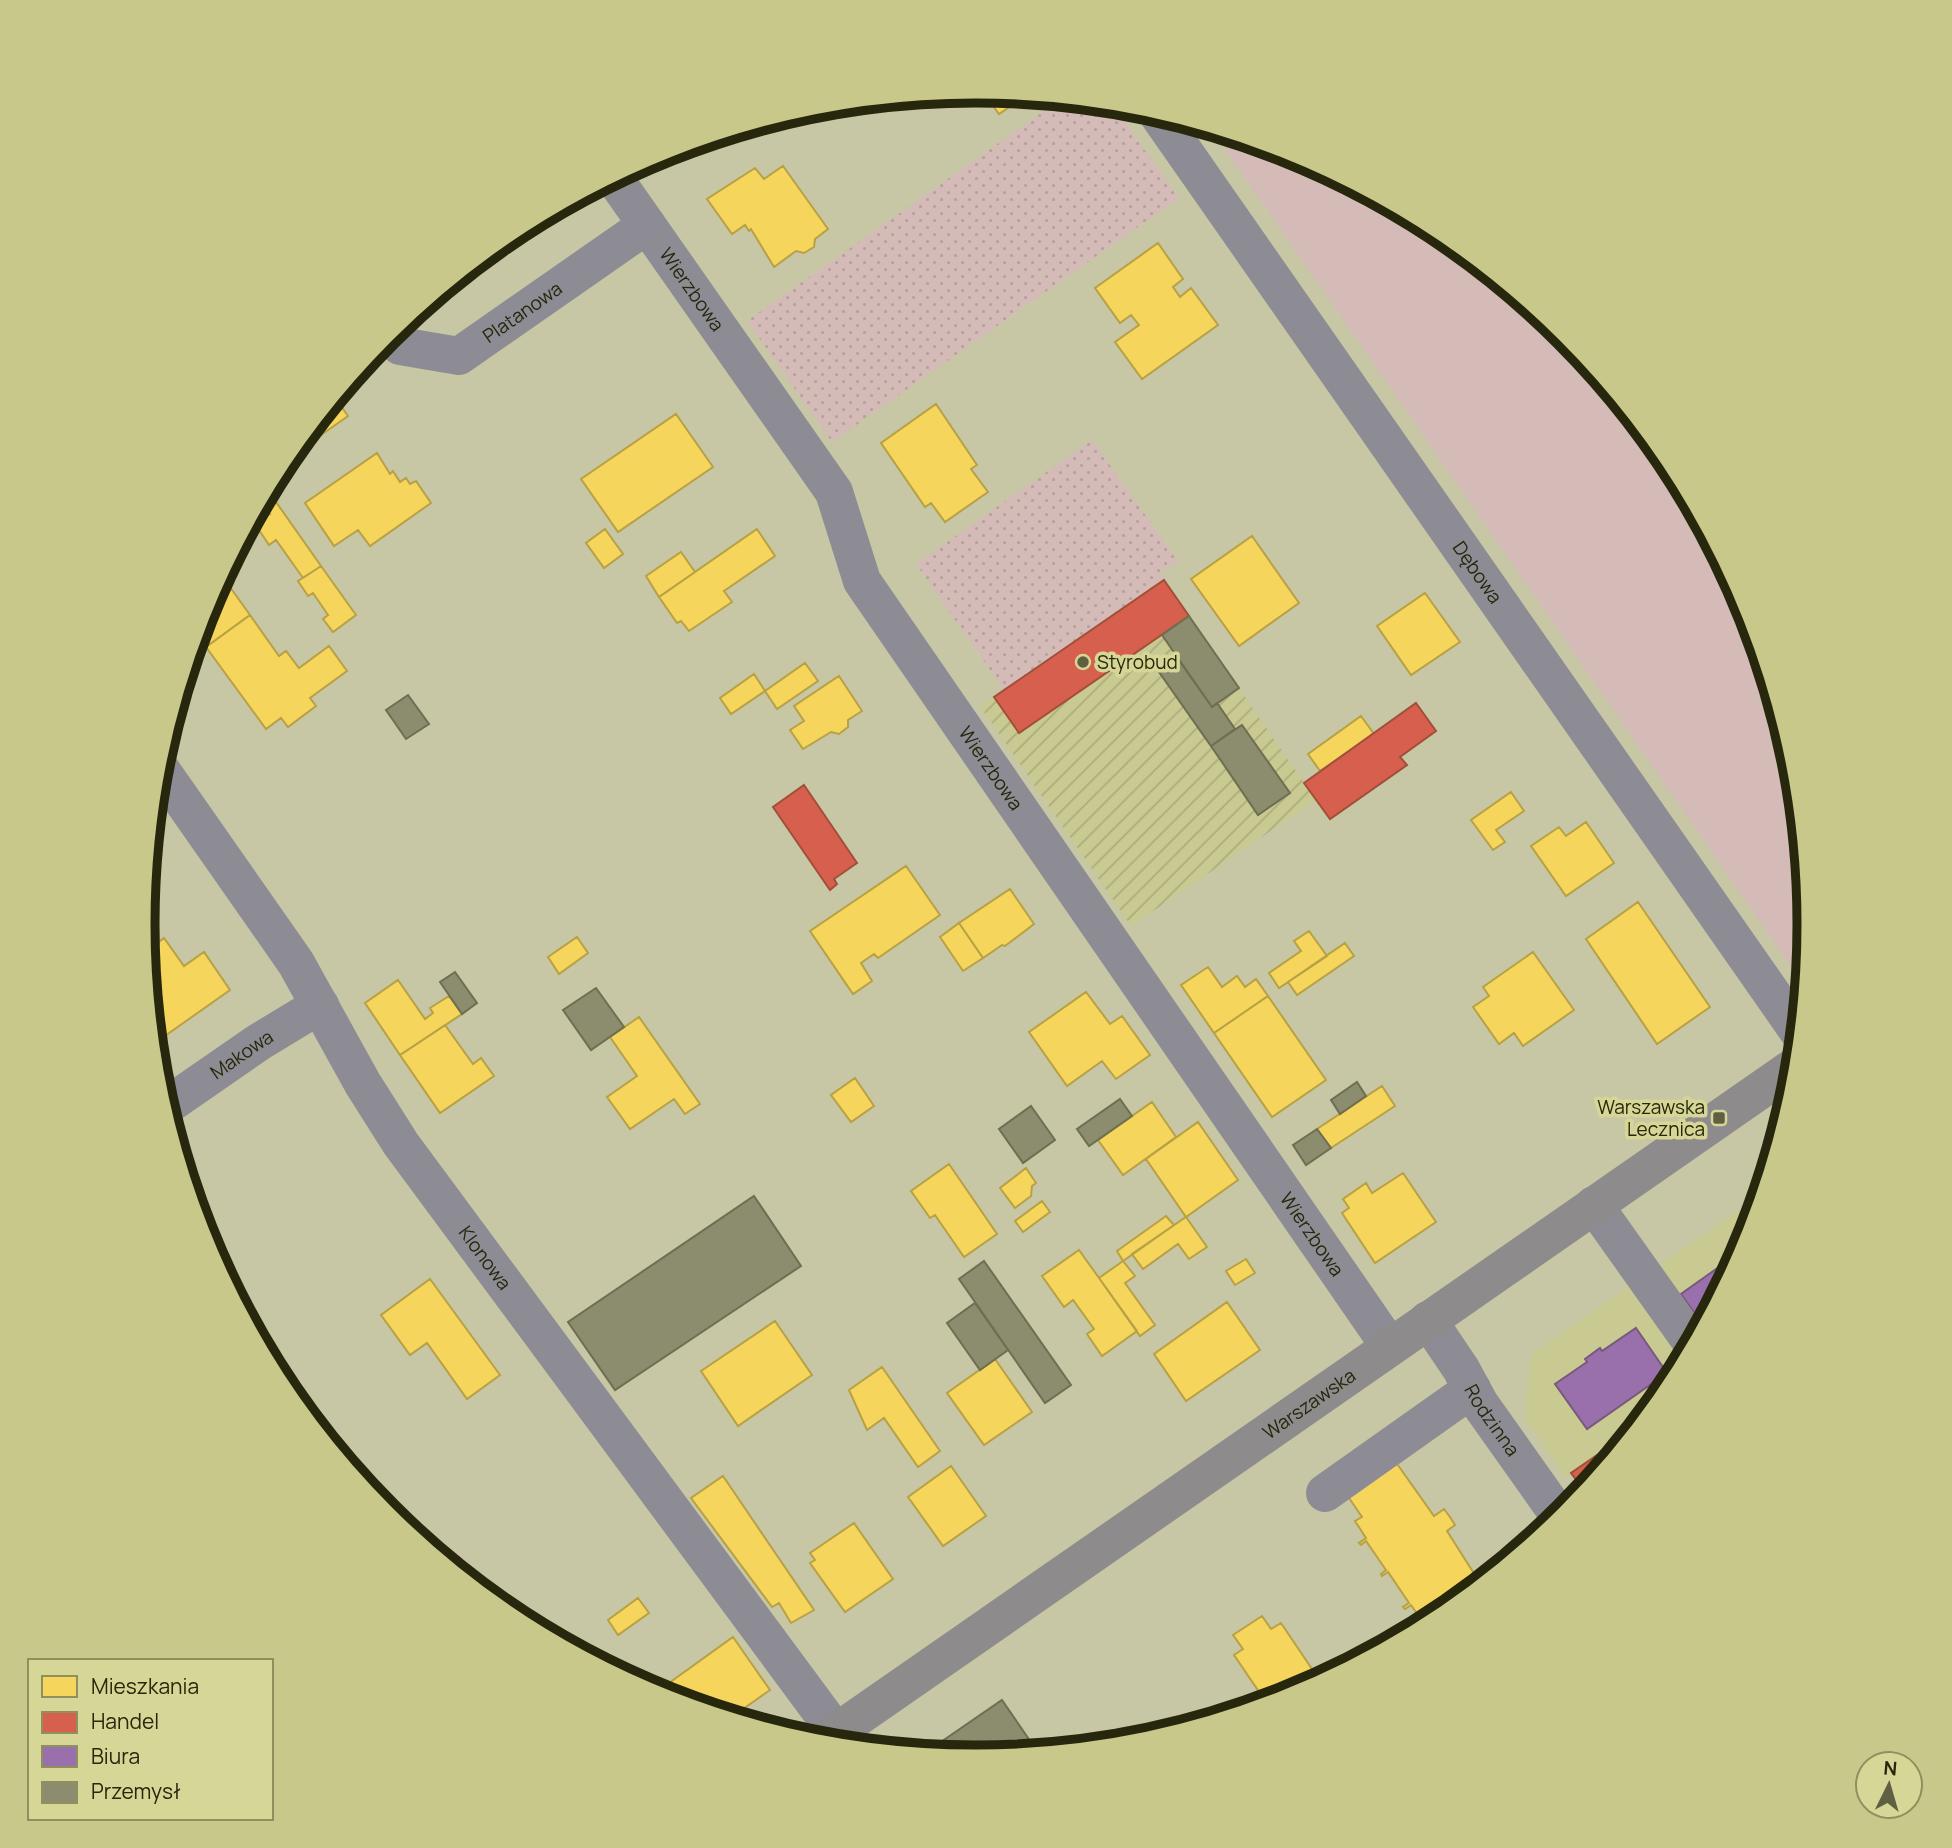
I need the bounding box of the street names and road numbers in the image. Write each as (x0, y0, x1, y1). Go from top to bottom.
street label: Wierzbowa (654, 242, 730, 336)
street label: Platanowa (477, 275, 567, 349)
street label: Dębowa (1447, 536, 1508, 609)
street label: Wierzbowa (953, 721, 1029, 815)
street label: Makowa (205, 1023, 278, 1085)
street label: Wierzbowa (1274, 1187, 1350, 1281)
street label: Klonowa (453, 1220, 518, 1295)
street label: Warszawska (1257, 1362, 1361, 1445)
street label: Rodzinna (1459, 1379, 1526, 1461)

